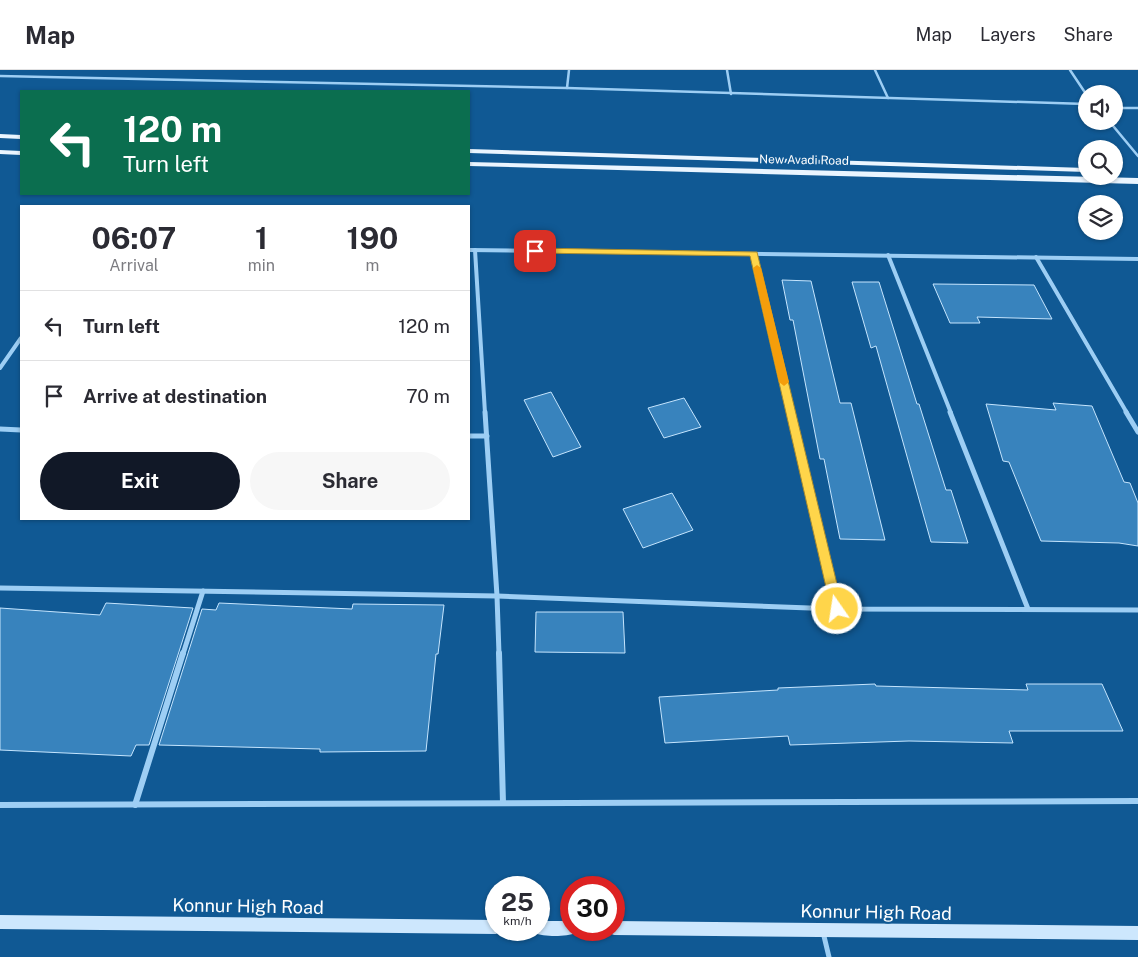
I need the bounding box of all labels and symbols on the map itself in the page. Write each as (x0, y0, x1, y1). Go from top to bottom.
street label: New Avadi Road (759, 152, 849, 168)
pin (514, 230, 556, 272)
position arrow (810, 582, 862, 634)
speed limit sign: 30 (560, 876, 625, 941)
street label: Konnur High Road (172, 894, 324, 918)
street label: Konnur High Road (800, 900, 952, 924)

